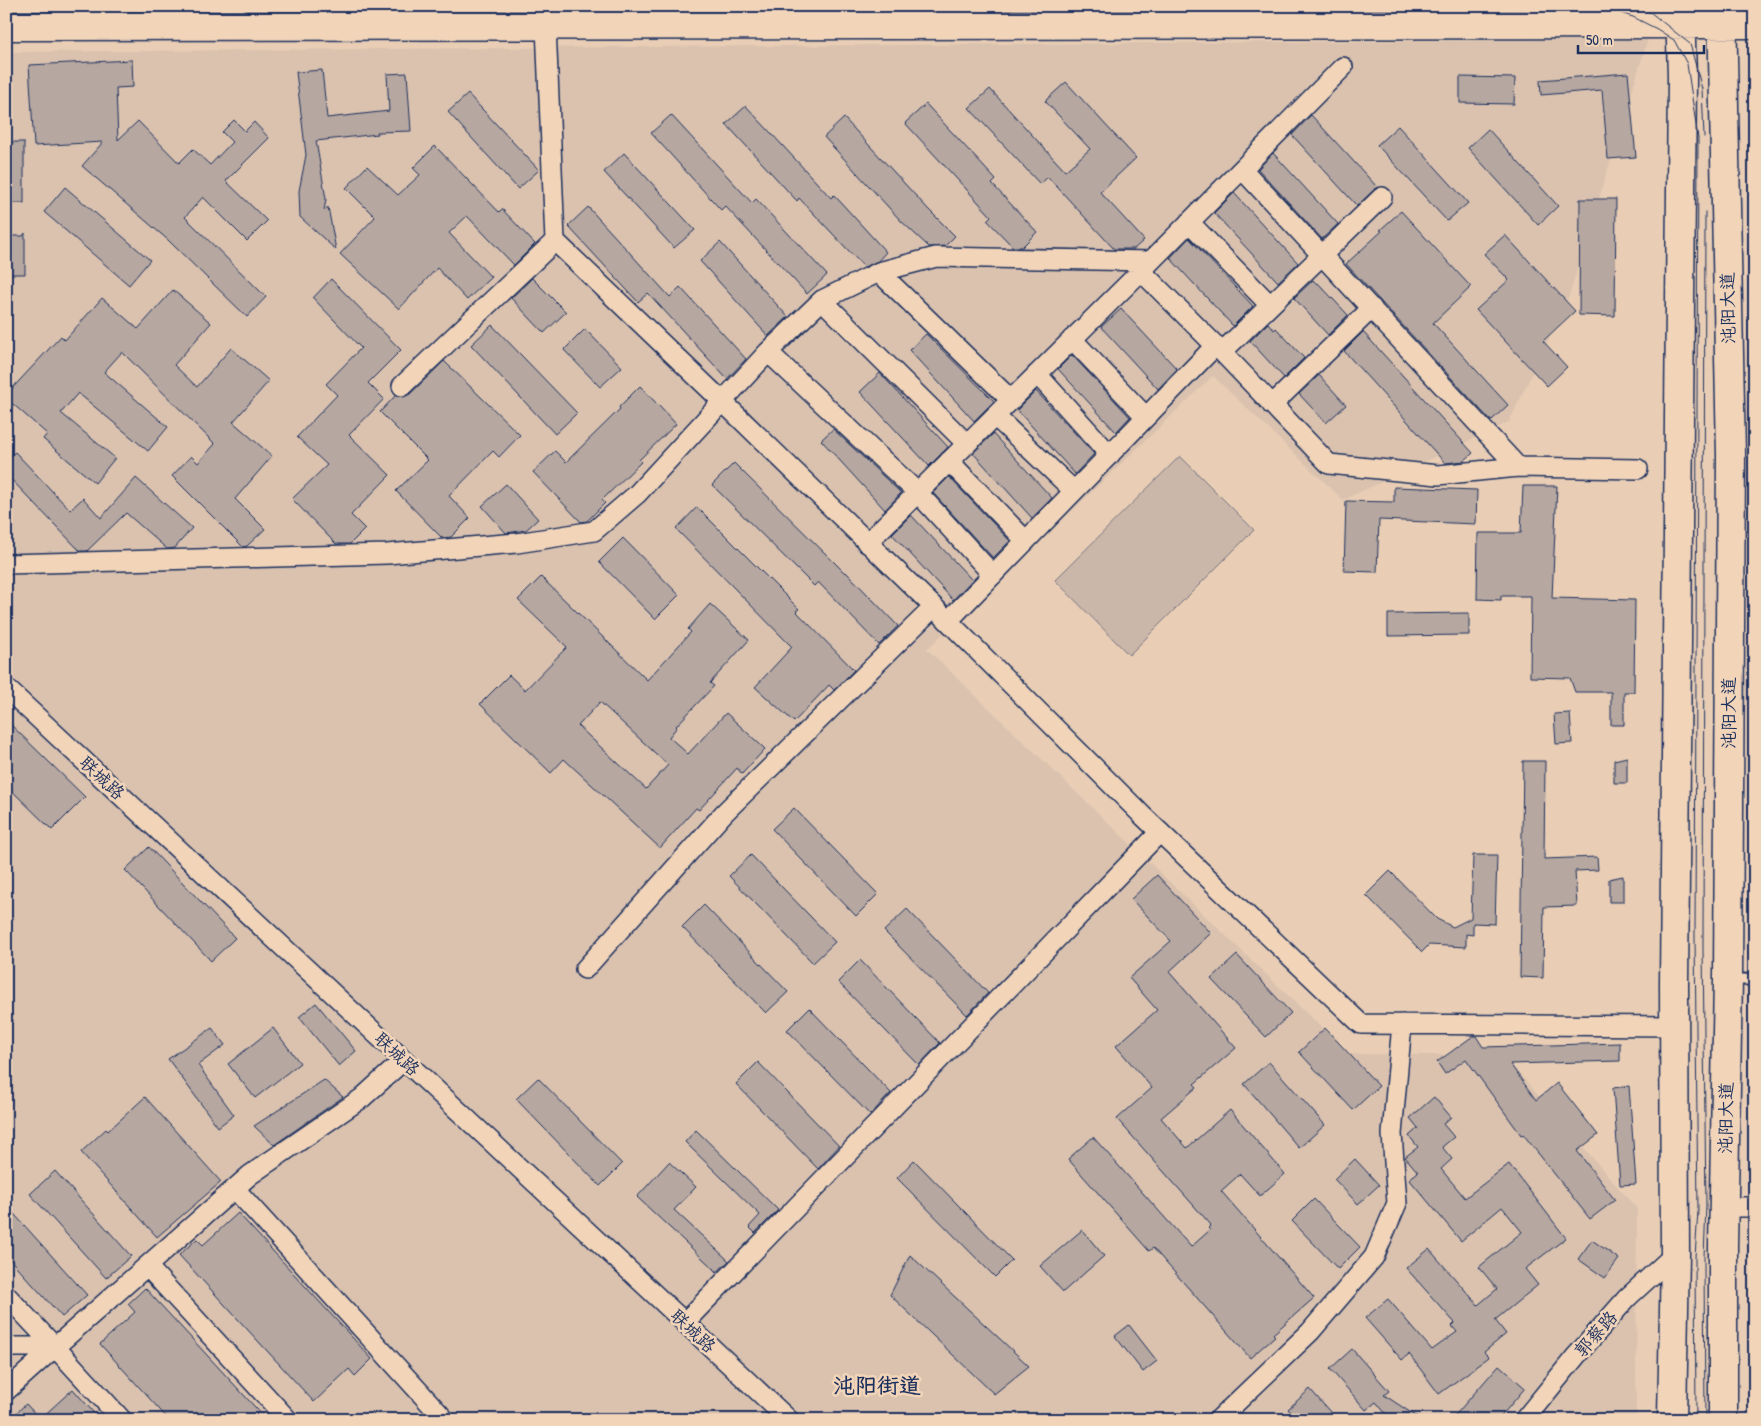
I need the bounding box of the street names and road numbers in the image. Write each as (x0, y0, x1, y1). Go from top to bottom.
street label: 沌阳大道 (1714, 272, 1741, 344)
street label: 沌阳大道 (1716, 677, 1741, 749)
street label: 联城路 (74, 750, 131, 805)
street label: 联城路 (369, 1026, 426, 1081)
street label: 沌阳大道 (1712, 1082, 1739, 1154)
street label: 联城路 (665, 1303, 722, 1358)
street label: 郭蔡路 (1568, 1305, 1623, 1362)

